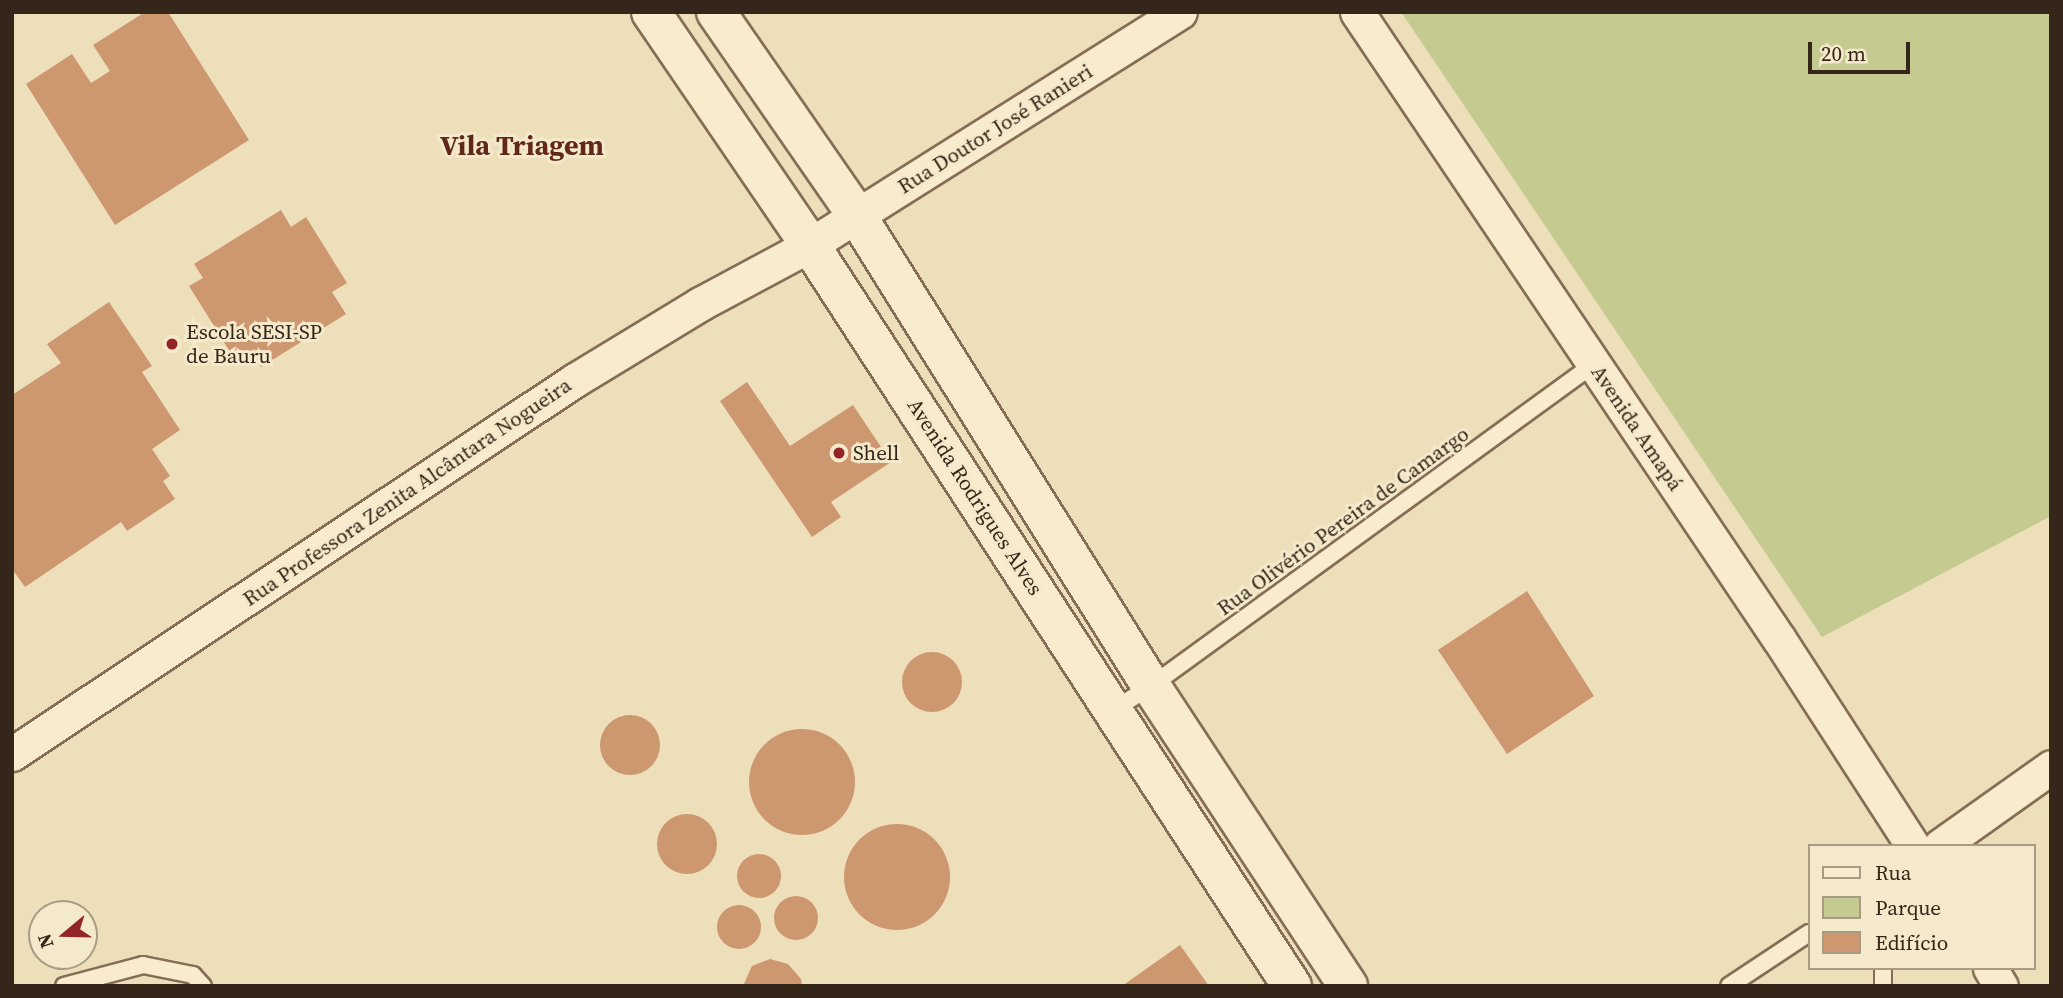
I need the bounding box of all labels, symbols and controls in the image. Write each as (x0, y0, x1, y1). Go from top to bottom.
scale bar (1811, 28, 1912, 72)
text: 20 m (1821, 39, 1866, 68)
street label: Rua Doutor José Ranieri (893, 59, 1097, 199)
district label: Vila Triagem (440, 128, 604, 162)
place label: Escola SESI-SP de Bauru (186, 319, 322, 369)
marker: Escola SESI-SP de Bauru (164, 336, 180, 352)
street label: Avenida Amapá (1586, 360, 1688, 496)
street label: Rua Professora Zenita Alcântara Nogueira (238, 372, 576, 612)
street label: Avenida Rodrigues Alves (902, 394, 1048, 600)
street label: Rua Olivério Pereira de Camargo (1212, 421, 1474, 621)
place label: Shell (853, 440, 899, 466)
marker: Shell (831, 445, 847, 461)
legend (1808, 844, 2035, 970)
text: Rua (1875, 858, 1911, 887)
text: Parque (1875, 893, 1941, 922)
north arrow (28, 900, 98, 970)
text: Edifício (1875, 928, 1948, 957)
text: N (30, 930, 60, 952)

